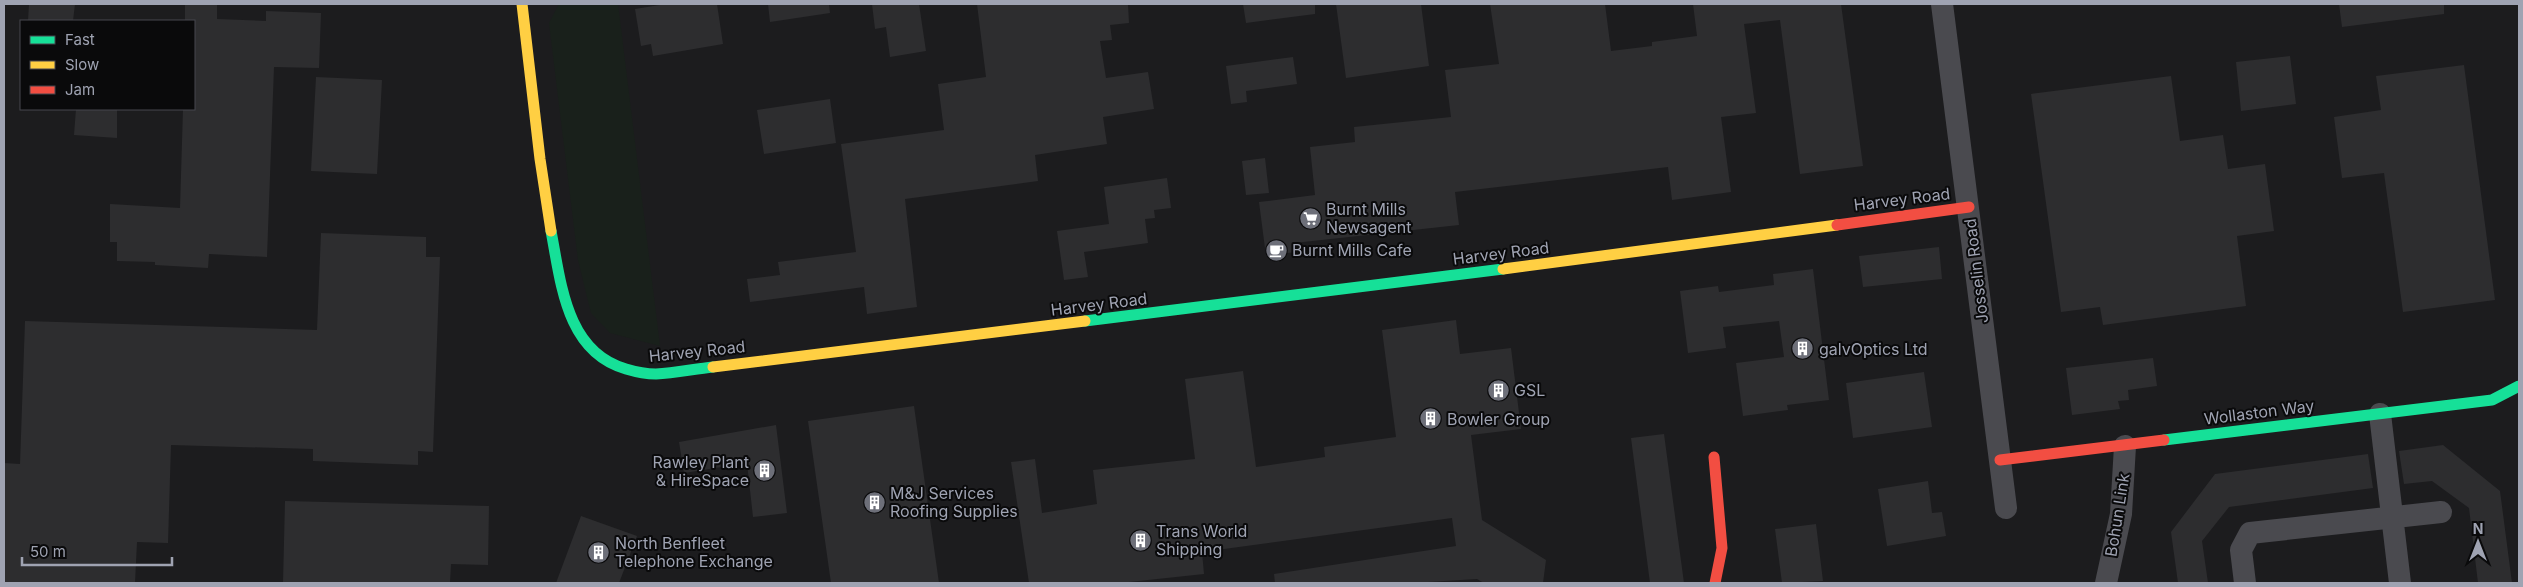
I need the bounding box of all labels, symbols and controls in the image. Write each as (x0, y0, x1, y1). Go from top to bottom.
legend (20, 20, 195, 110)
text: Fast (65, 30, 95, 49)
text: Slow (65, 55, 99, 74)
text: Jam (65, 80, 95, 99)
street label: Harvey Road (1853, 183, 1951, 215)
place label: Burnt Mills Newsagent (1326, 199, 1411, 237)
supermarket icon: Burnt Mills Newsagent (1298, 206, 1322, 230)
street label: Josselin Road (1960, 218, 1992, 324)
street label: Harvey Road (1452, 237, 1550, 269)
cafe icon: Burnt Mills Cafe (1264, 238, 1288, 262)
place label: Burnt Mills Cafe (1292, 240, 1412, 260)
street label: Harvey Road (1050, 288, 1148, 320)
street label: Harvey Road (648, 336, 746, 366)
building icon: galvOptics Ltd (1791, 337, 1815, 361)
place label: galvOptics Ltd (1819, 339, 1928, 359)
building icon: GSL (1486, 378, 1510, 402)
place label: GSL (1514, 380, 1545, 400)
street label: Wollaston Way (2203, 395, 2315, 429)
building icon: Bowler Group (1419, 407, 1443, 431)
place label: Bowler Group (1447, 409, 1550, 429)
place label: Rawley Plant & HireSpace (653, 452, 749, 490)
building icon: Rawley Plant & HireSpace (753, 459, 777, 483)
street label: Bohun Link (2101, 472, 2133, 558)
place label: M&J Services Roofing Supplies (890, 483, 1018, 521)
building icon: M&J Services Roofing Supplies (862, 490, 886, 514)
north arrow (2453, 517, 2503, 567)
text: N (2473, 520, 2483, 537)
place label: Trans World Shipping (1156, 521, 1247, 559)
building icon: Trans World Shipping (1128, 528, 1152, 552)
place label: North Benfleet Telephone Exchange (615, 533, 773, 571)
scale bar (22, 534, 172, 566)
building icon: North Benfleet Telephone Exchange (587, 540, 611, 564)
text: 50 m (30, 542, 66, 561)

